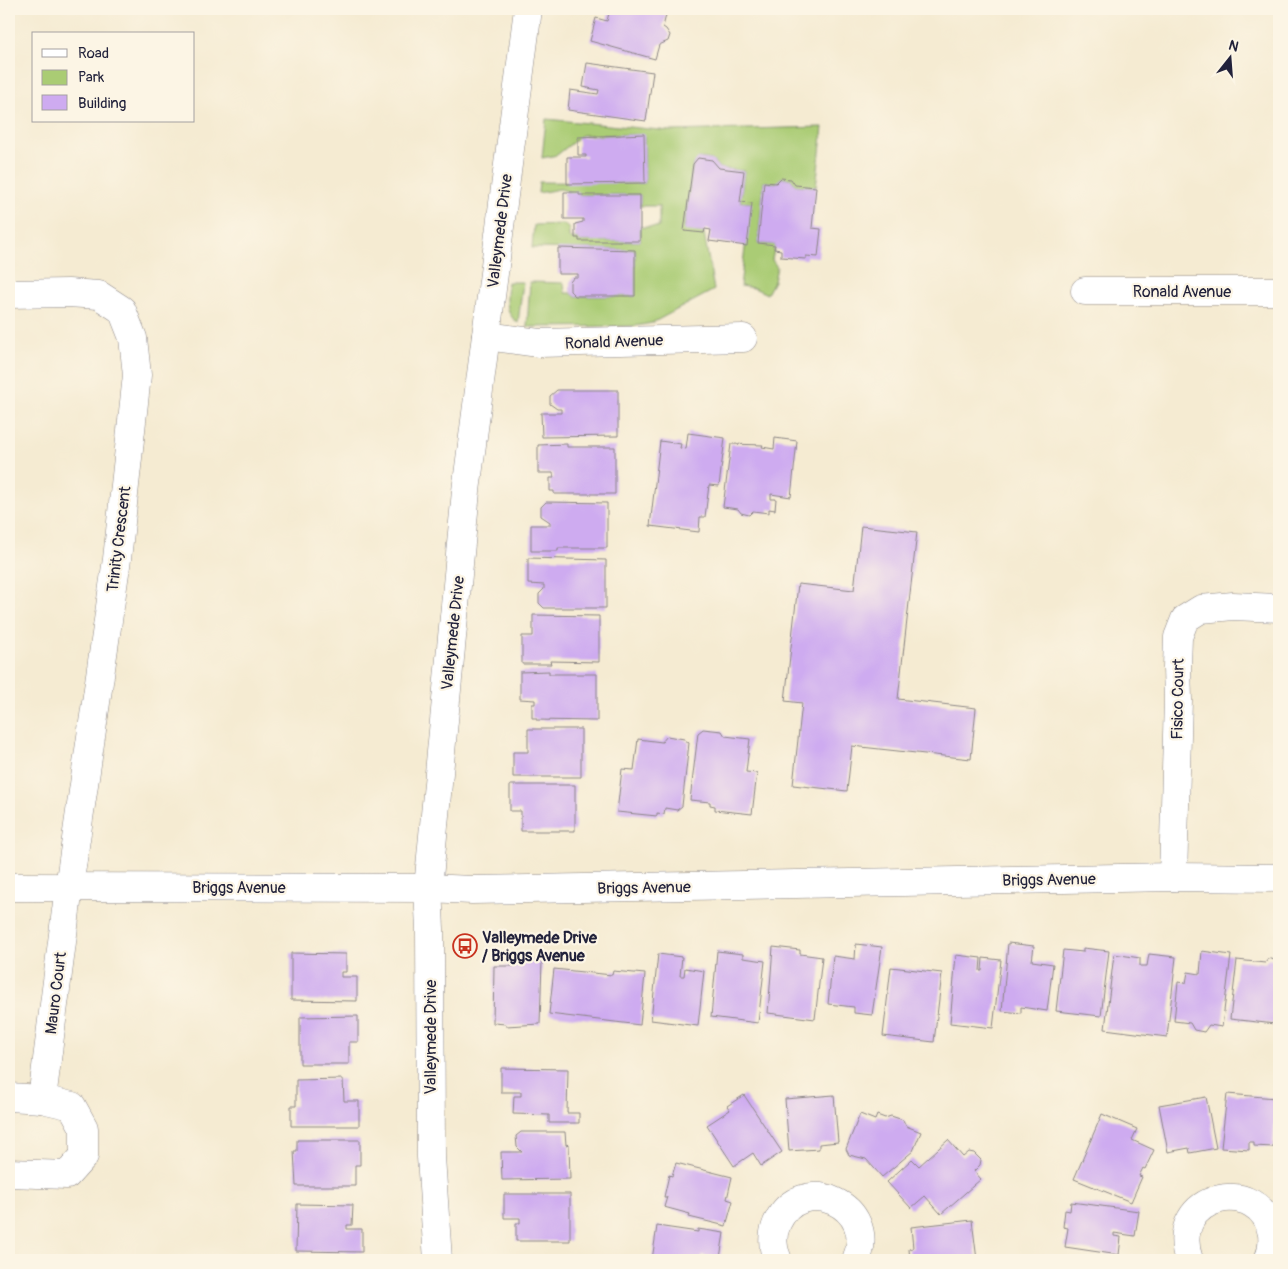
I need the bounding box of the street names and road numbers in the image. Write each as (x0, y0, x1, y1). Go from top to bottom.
street label: Valleymede Drive (483, 173, 517, 289)
street label: Ronald Avenue (1133, 282, 1231, 302)
street label: Ronald Avenue (564, 330, 664, 354)
street label: Trinity Crescent (103, 484, 135, 593)
street label: Valleymede Drive (437, 575, 469, 691)
street label: Fisico Court (1167, 658, 1189, 740)
street label: Briggs Avenue (1002, 869, 1096, 891)
street label: Briggs Avenue (597, 877, 691, 899)
street label: Briggs Avenue (192, 878, 286, 898)
street label: Mauro Court (41, 950, 71, 1035)
street label: Valleymede Drive (421, 979, 441, 1094)

